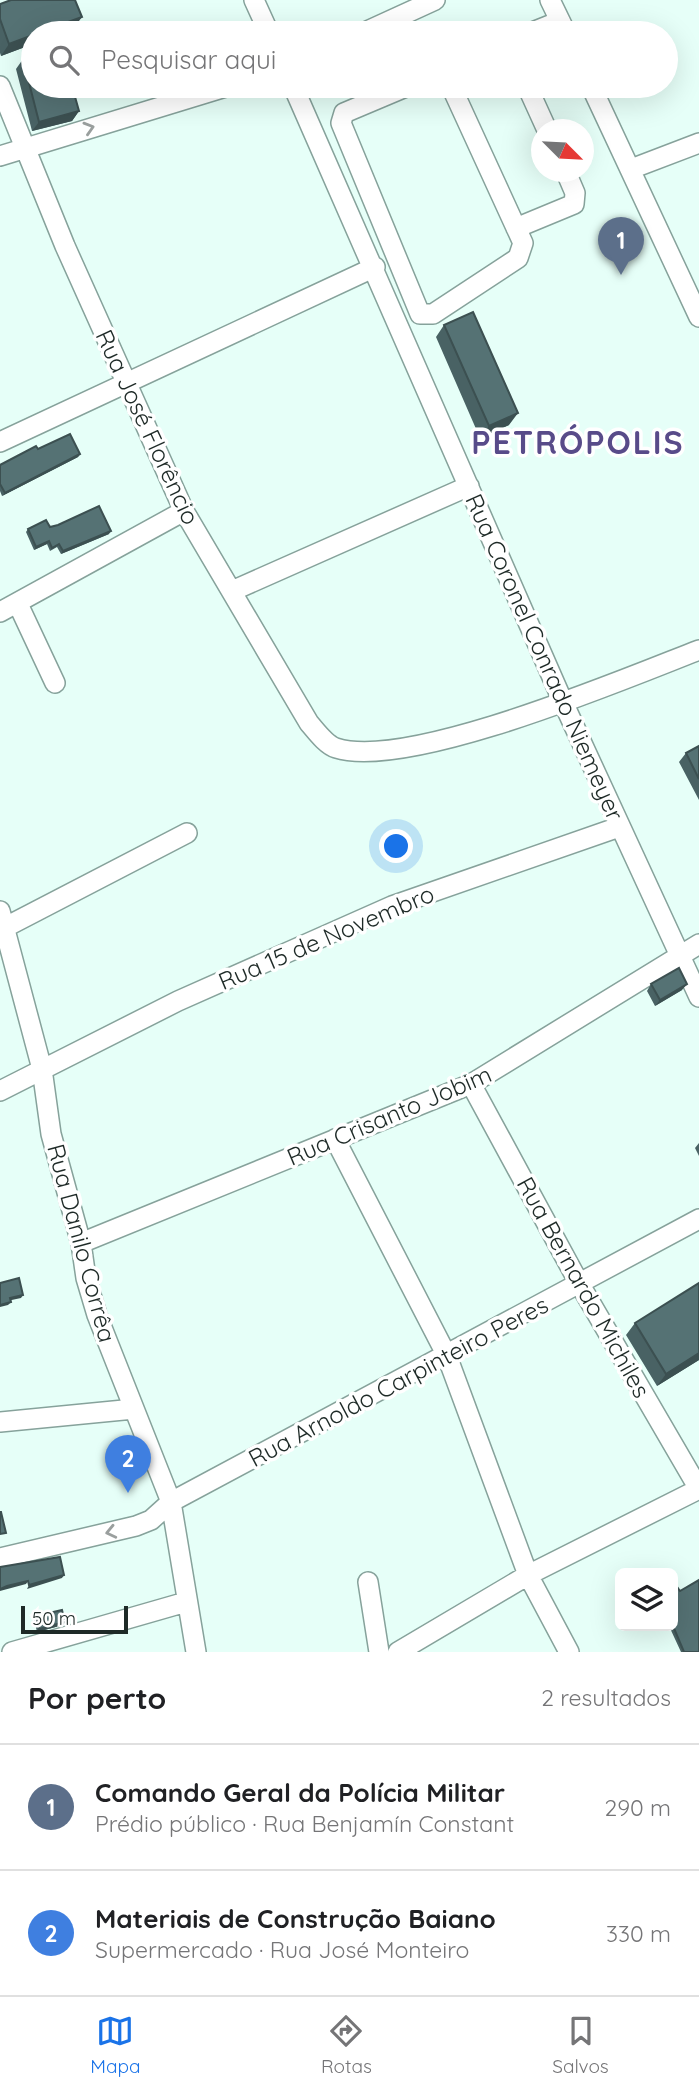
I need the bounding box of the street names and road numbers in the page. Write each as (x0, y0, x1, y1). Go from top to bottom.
street label: Rua José Florêncio (90, 325, 206, 529)
street label: Rua Coronel Conrado Niemeyer (459, 489, 631, 825)
street label: Rua 15 de Novembro (214, 878, 438, 996)
street label: Rua Crisanto Jobim (282, 1058, 496, 1172)
street label: Rua Danilo Corrêa (41, 1141, 123, 1345)
street label: Rua Bernardo Michiles (511, 1171, 657, 1403)
street label: Rua Arnoldo Carpinteiro Peres (243, 1289, 553, 1473)

